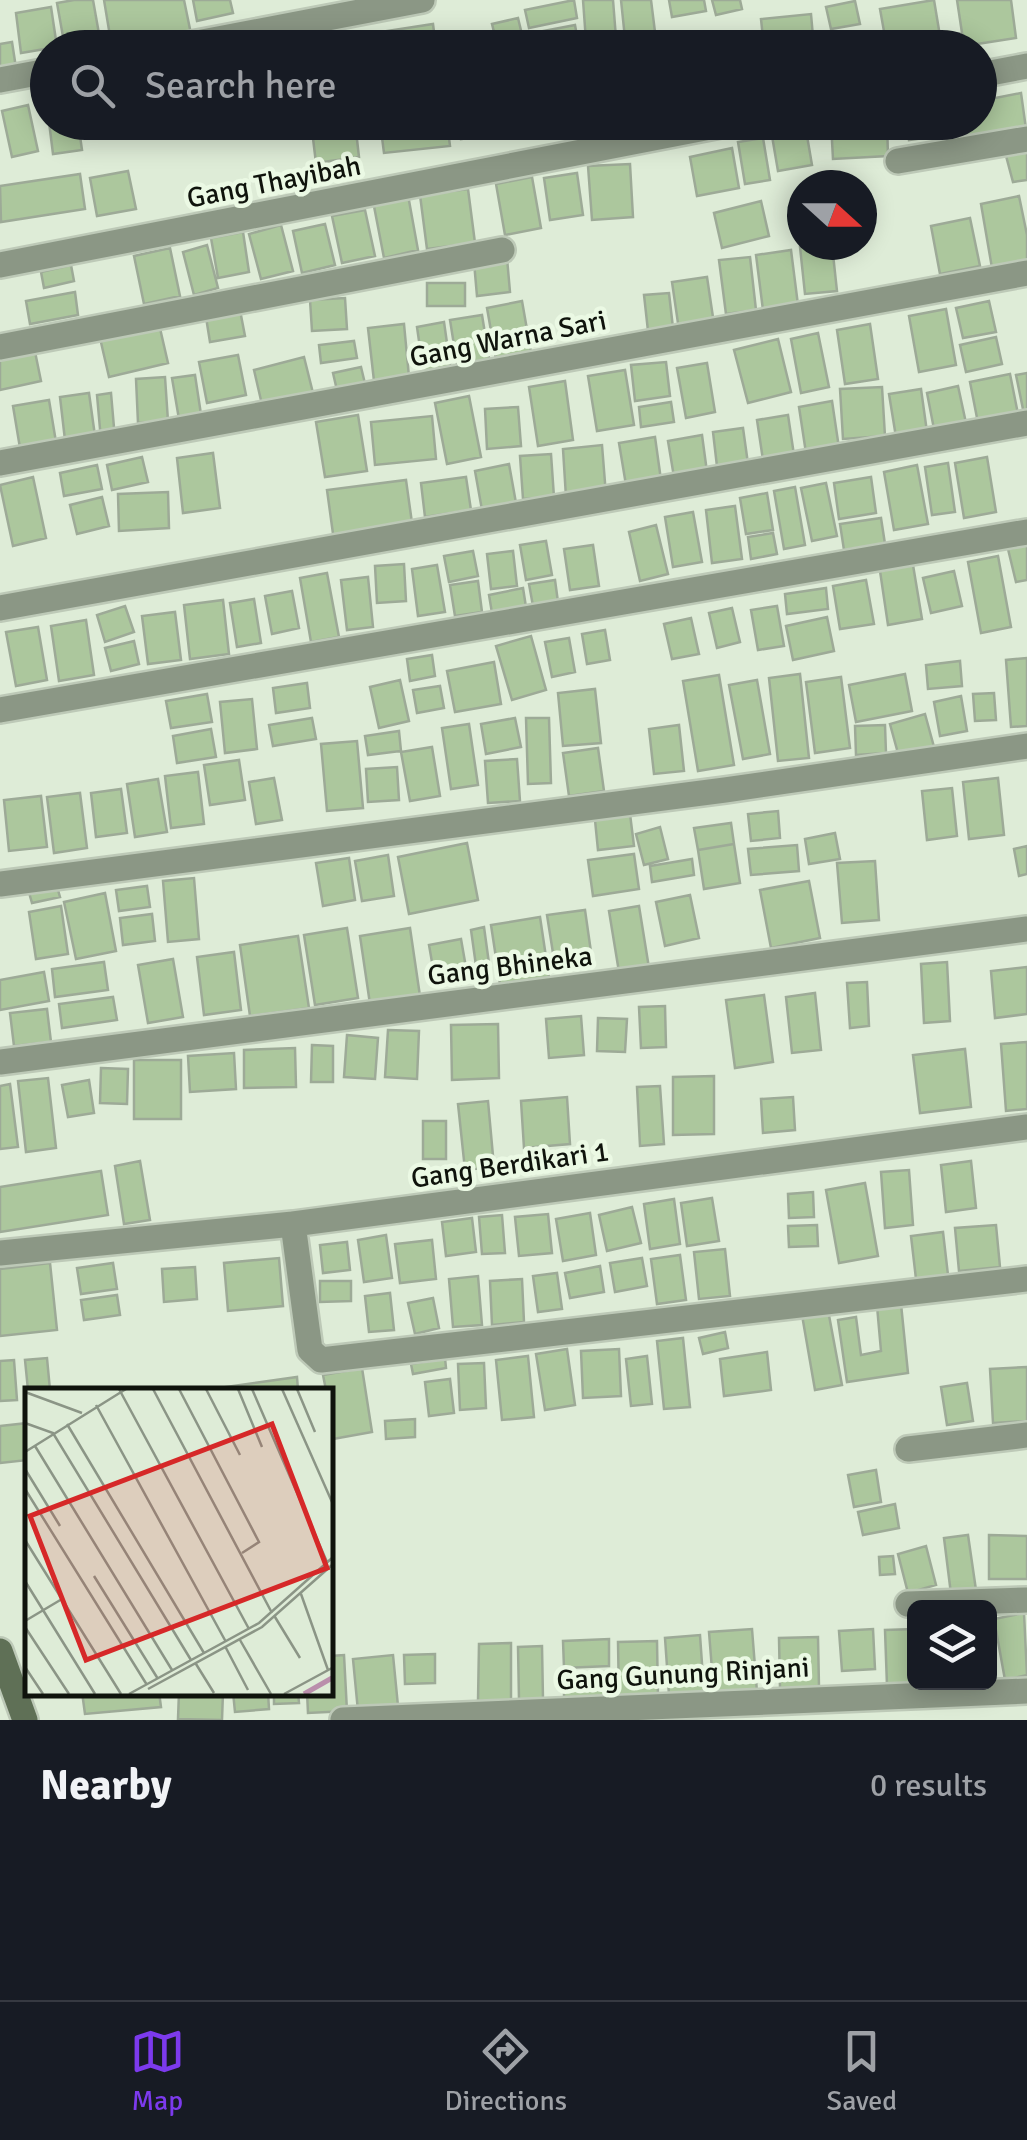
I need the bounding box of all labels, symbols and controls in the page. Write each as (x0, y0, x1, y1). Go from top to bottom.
search box (30, 30, 997, 140)
icon: search (65, 58, 120, 113)
text: Search here (145, 62, 337, 109)
street label: Gang Thayibah (184, 148, 364, 216)
north arrow (787, 170, 877, 260)
street label: Gang Warna Sari (407, 303, 609, 375)
street label: Gang Bhineka (426, 939, 594, 993)
street label: Gang Berdikari 1 (409, 1134, 611, 1196)
inset map (25, 1388, 332, 1695)
map controls (907, 1600, 997, 1690)
button: layers (907, 1600, 997, 1690)
street label: Gang Gunung Rinjani (556, 1650, 810, 1698)
text: Nearby (40, 1760, 172, 1811)
text: 0 results (870, 1766, 987, 1805)
tab: Map (130, 2024, 185, 2118)
tab: Directions (445, 2024, 567, 2118)
tab: Saved (827, 2024, 897, 2118)

